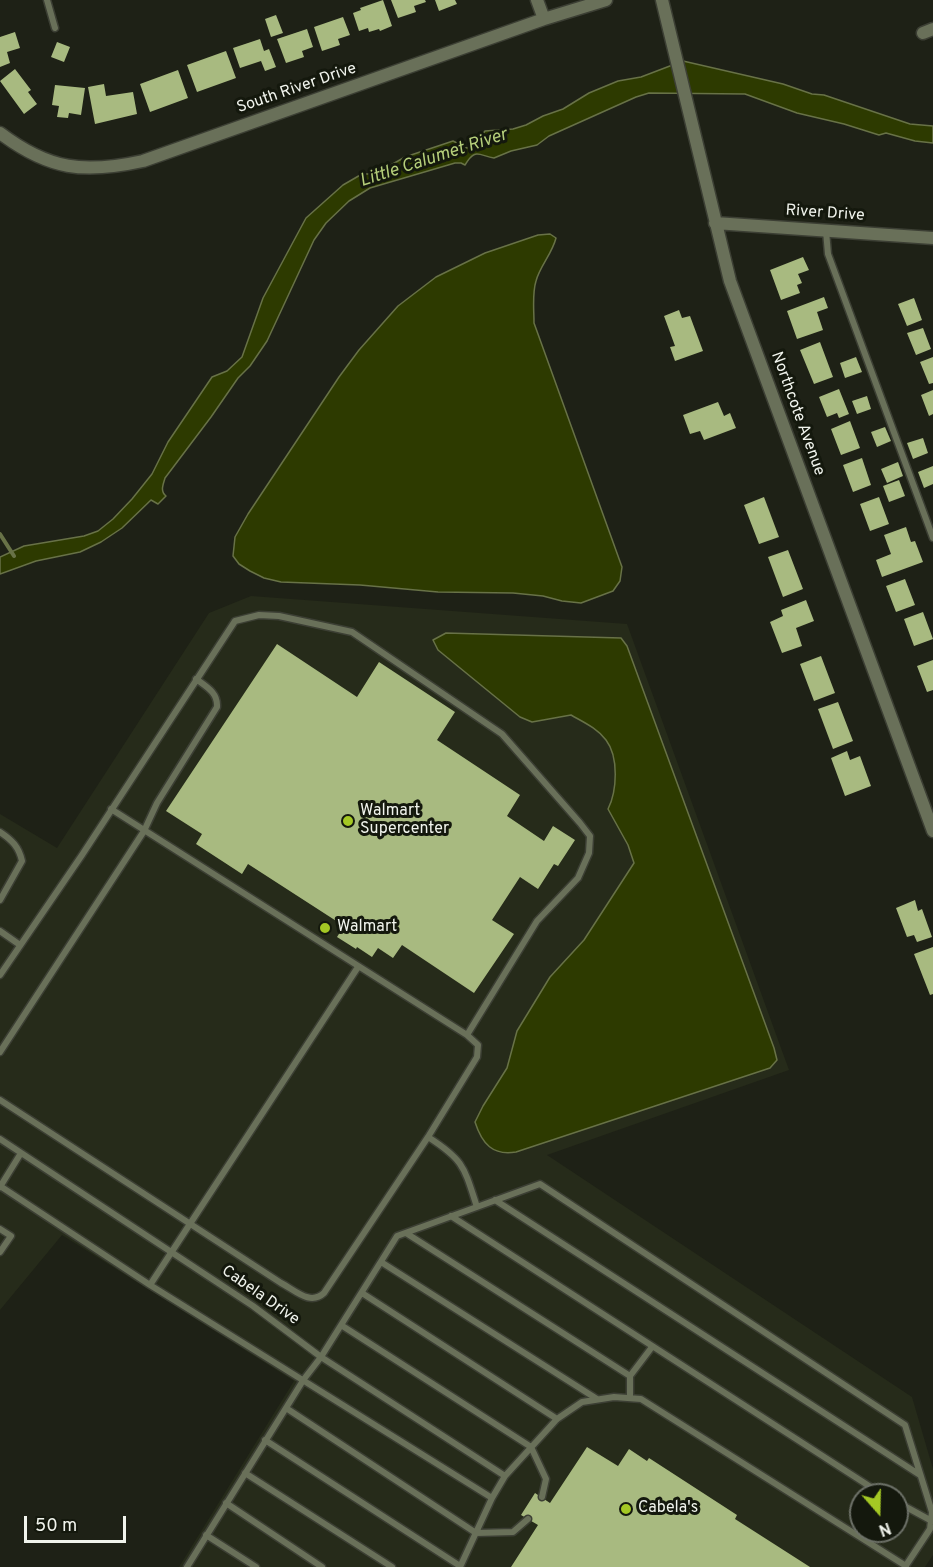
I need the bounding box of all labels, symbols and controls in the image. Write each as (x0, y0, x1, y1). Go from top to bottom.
street label: South River Drive (235, 60, 359, 118)
water label: Little Calumet River (357, 125, 511, 193)
street label: River Drive (785, 202, 865, 226)
street label: Northcote Avenue (766, 350, 828, 478)
place label: Walmart Supercenter (360, 802, 449, 840)
marker: Walmart Supercenter (341, 814, 355, 828)
place label: Walmart (337, 918, 397, 938)
marker: Walmart (318, 921, 332, 935)
street label: Cabela Drive (217, 1262, 303, 1330)
north arrow (849, 1483, 909, 1543)
place label: Cabela's (638, 1499, 698, 1519)
marker: Cabela's (619, 1502, 633, 1516)
scale bar (27, 1504, 129, 1542)
text: 50 m (35, 1515, 77, 1538)
text: N (876, 1517, 893, 1539)

